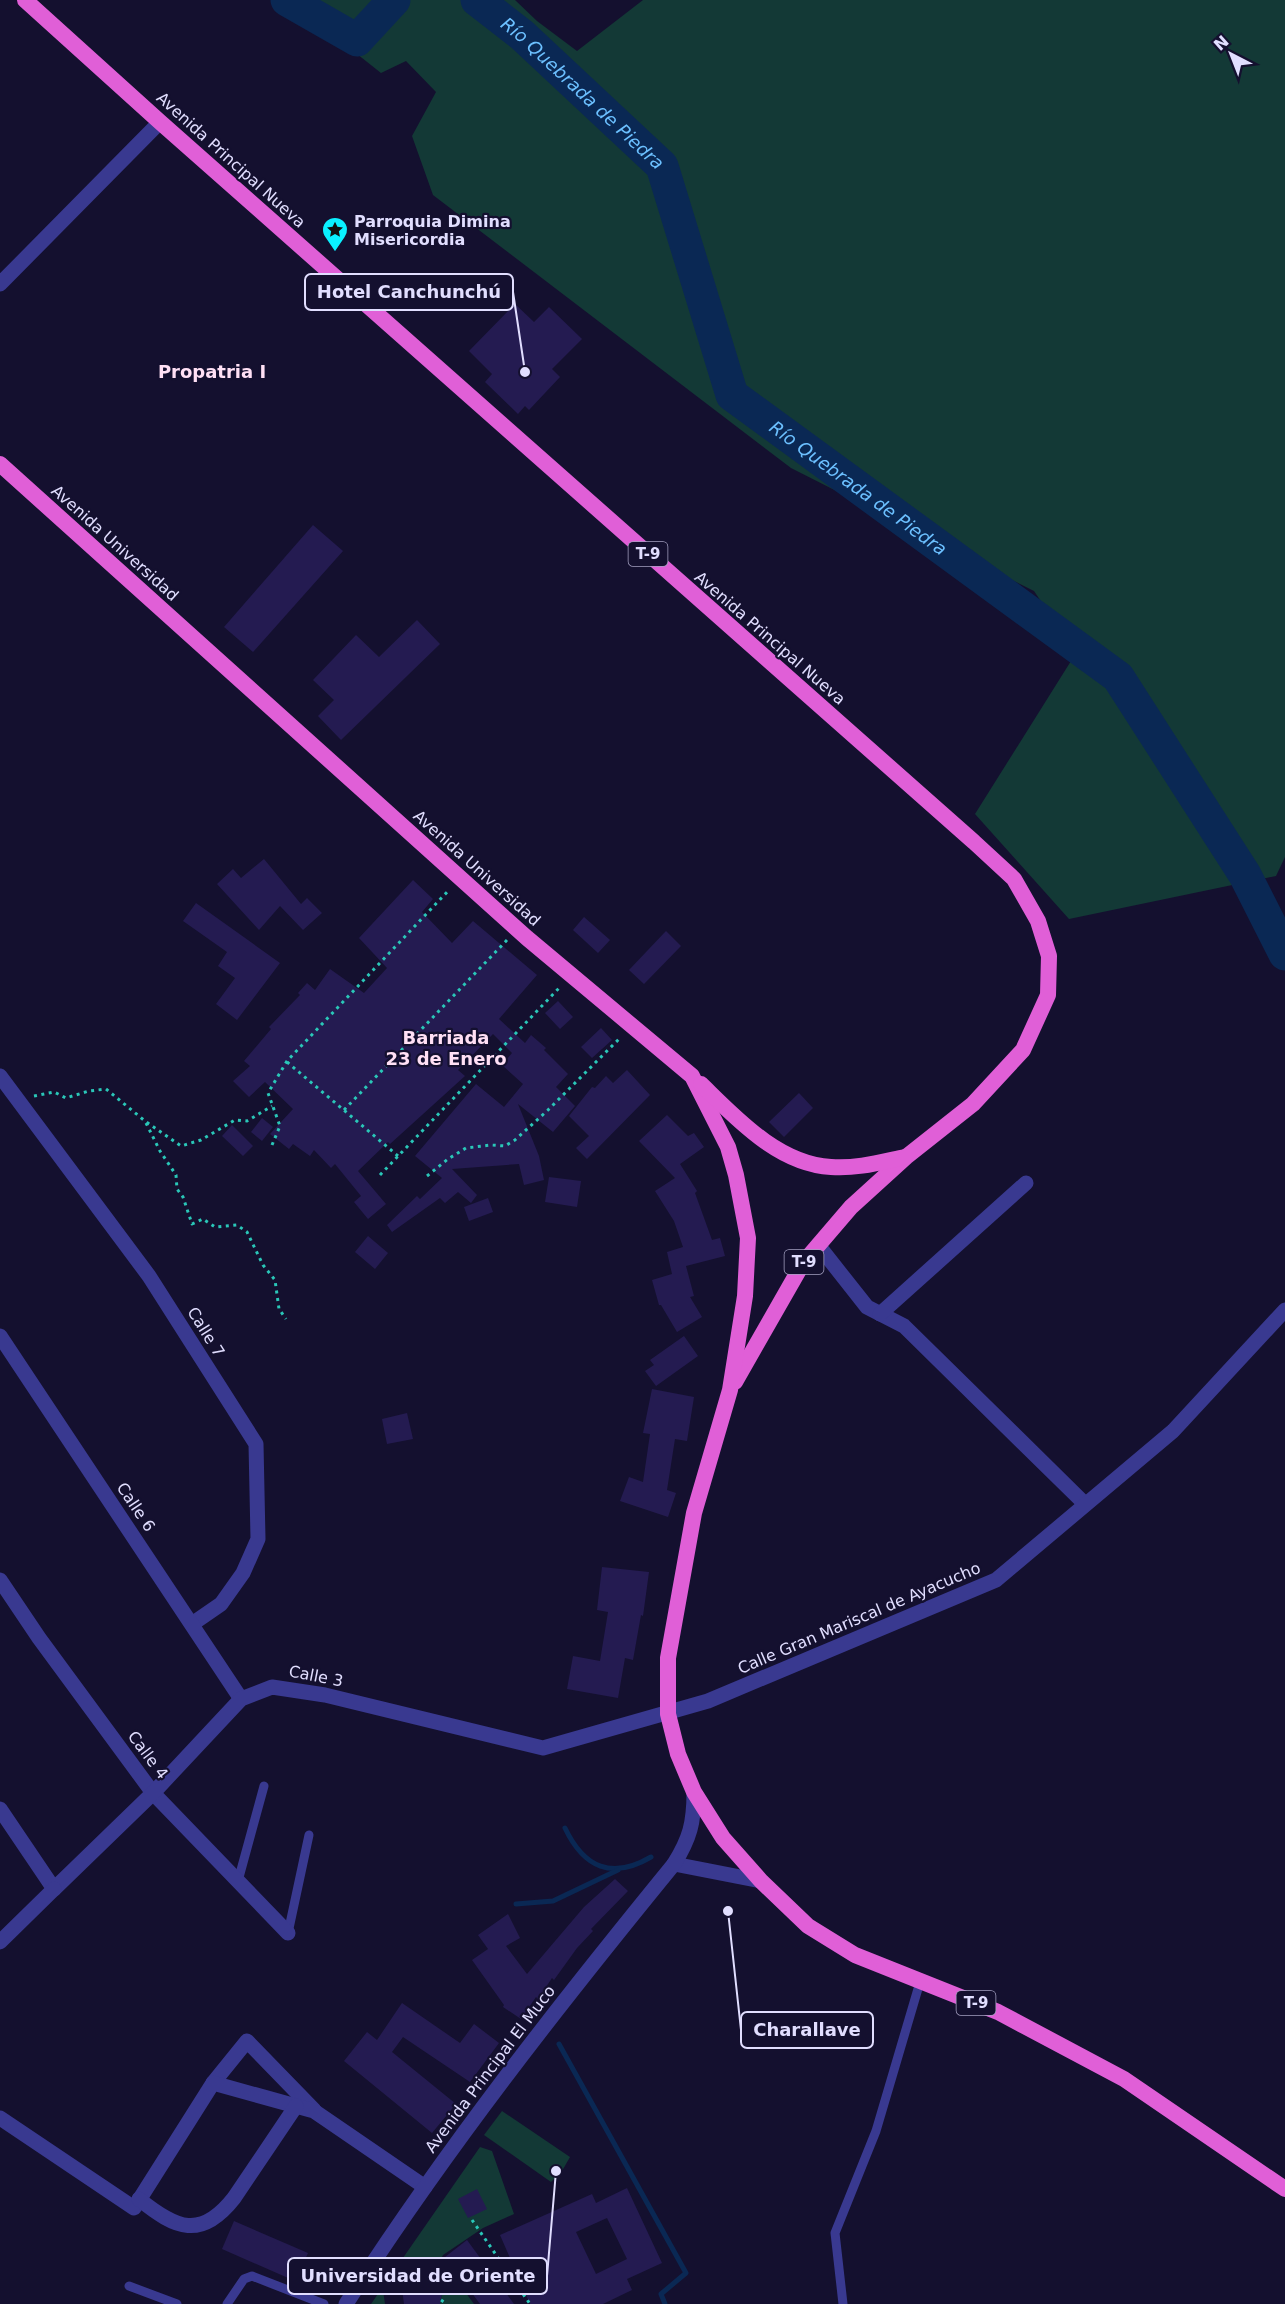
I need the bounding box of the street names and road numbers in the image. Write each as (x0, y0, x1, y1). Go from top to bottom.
street label: Avenida Principal Nueva (153, 88, 309, 232)
street label: Avenida Universidad (48, 481, 182, 605)
road number: T-9 (628, 542, 668, 566)
street label: Avenida Principal Nueva (691, 567, 849, 709)
street label: Avenida Universidad (410, 806, 544, 930)
road number: T-9 (784, 1250, 824, 1274)
street label: Calle 7 (183, 1304, 229, 1360)
street label: Calle 6 (113, 1479, 159, 1535)
street label: Calle Gran Mariscal de Ayacucho (735, 1558, 983, 1678)
street label: Calle 3 (287, 1661, 345, 1691)
street label: Calle 4 (124, 1727, 172, 1783)
street label: Avenida Principal El Muco (421, 1982, 559, 2156)
road number: T-9 (956, 1991, 996, 2015)

